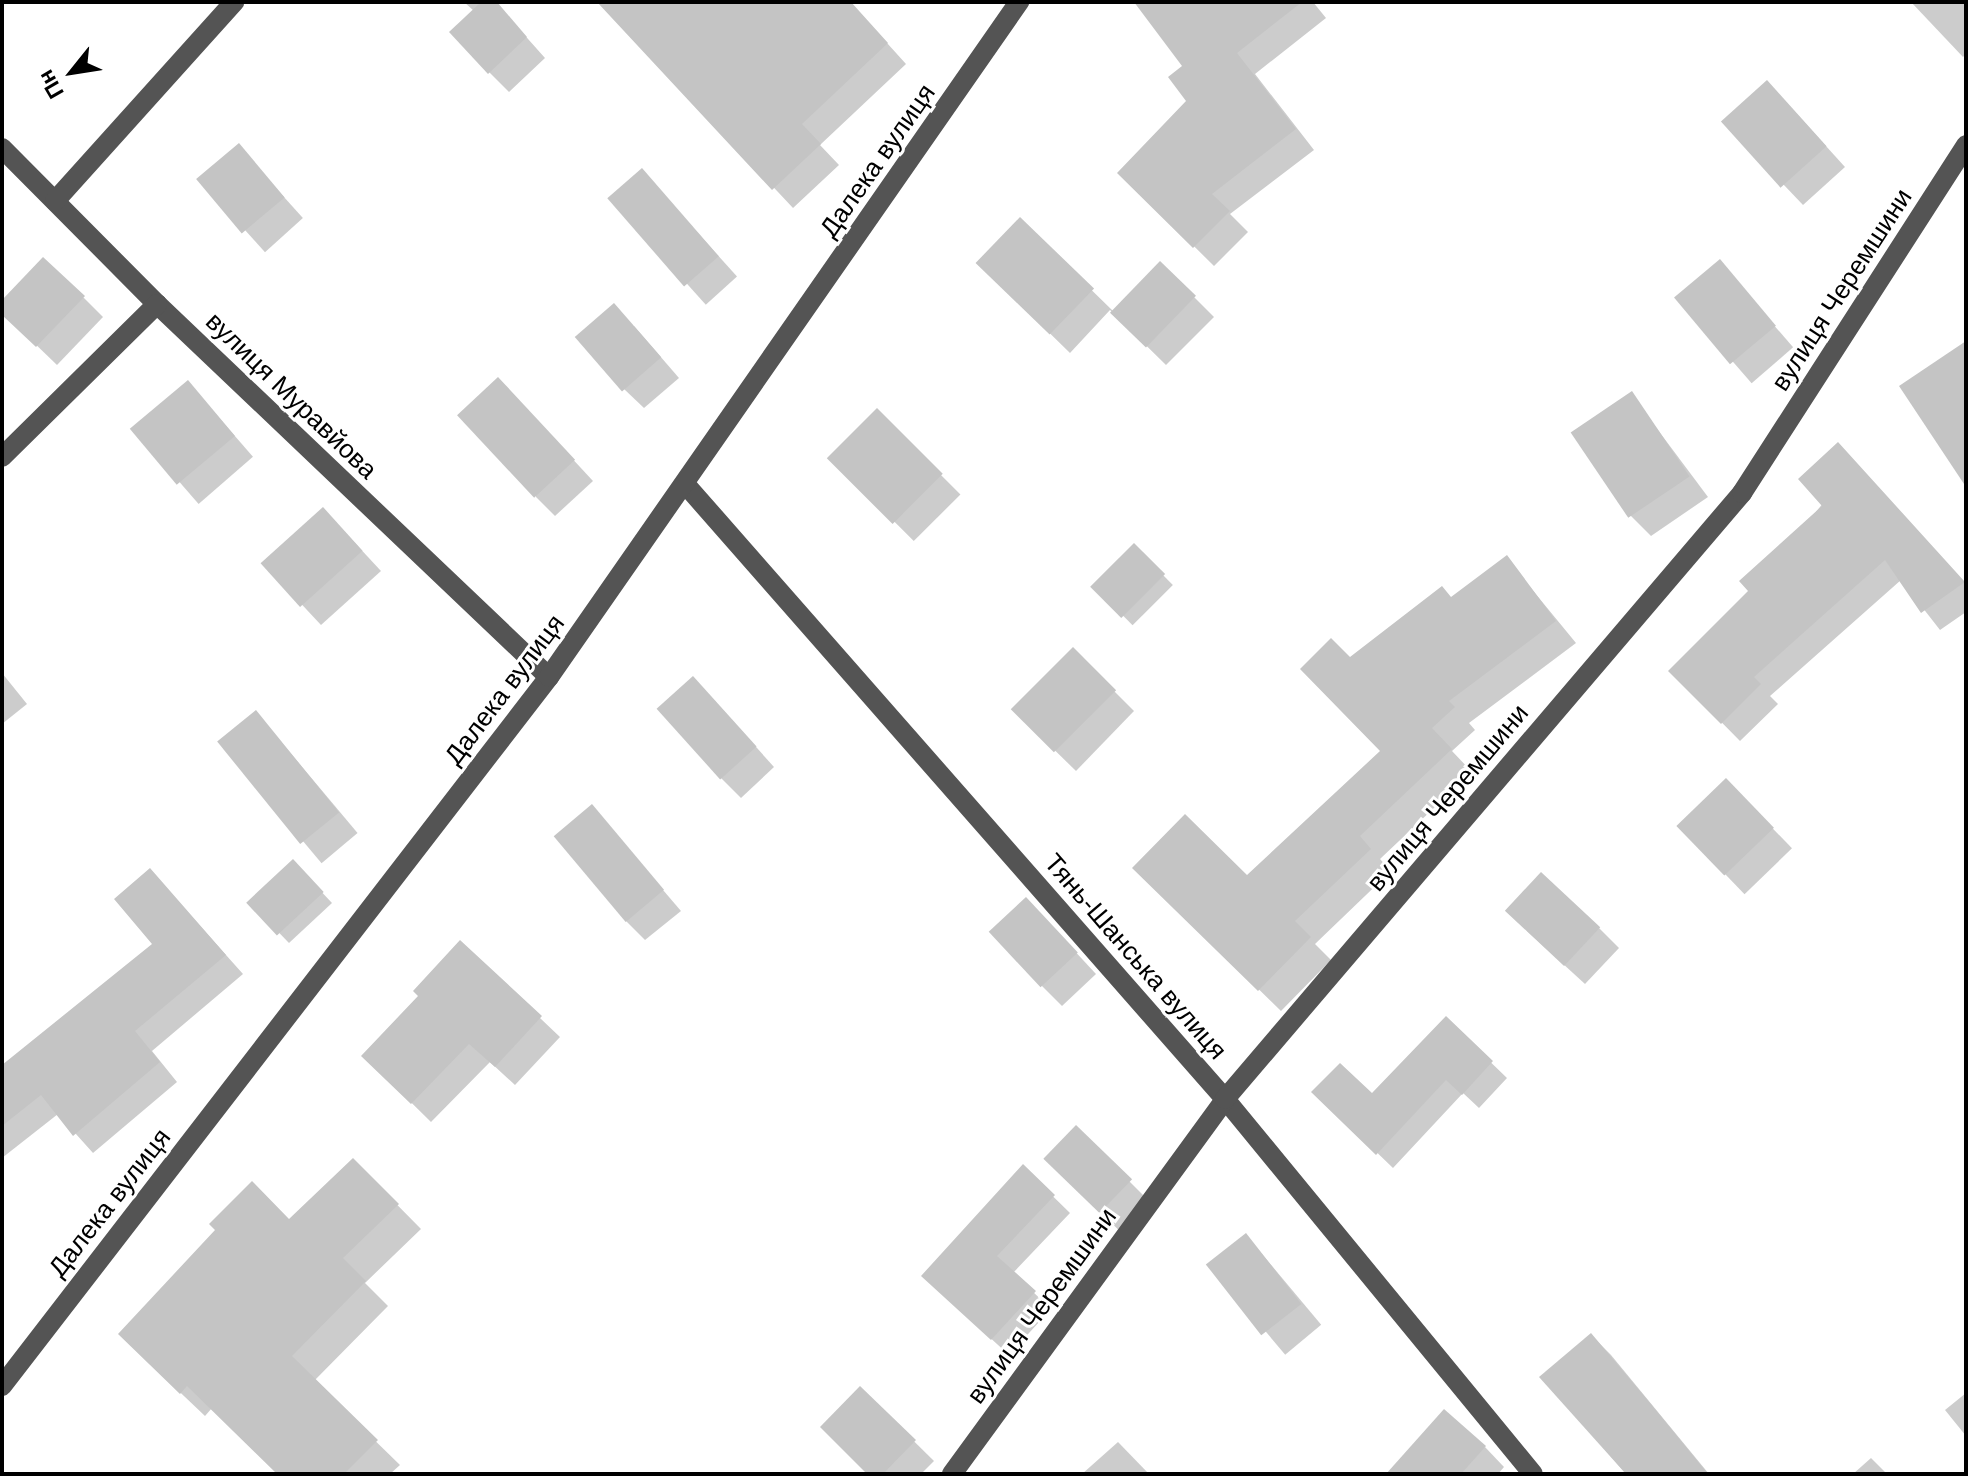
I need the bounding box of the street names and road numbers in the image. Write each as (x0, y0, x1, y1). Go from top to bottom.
street label: Далека вулиця (814, 78, 942, 244)
street label: вулиця Черемшини (1765, 183, 1919, 397)
street label: вулиця Муравйова (199, 306, 383, 486)
street label: Далека вулиця (438, 609, 572, 771)
street label: вулиця Черемшини (1361, 698, 1535, 898)
street label: Тянь-Шанська вулиця (1037, 848, 1233, 1066)
street label: Далека вулиця (42, 1123, 178, 1283)
street label: вулиця Черемшини (960, 1202, 1124, 1410)

